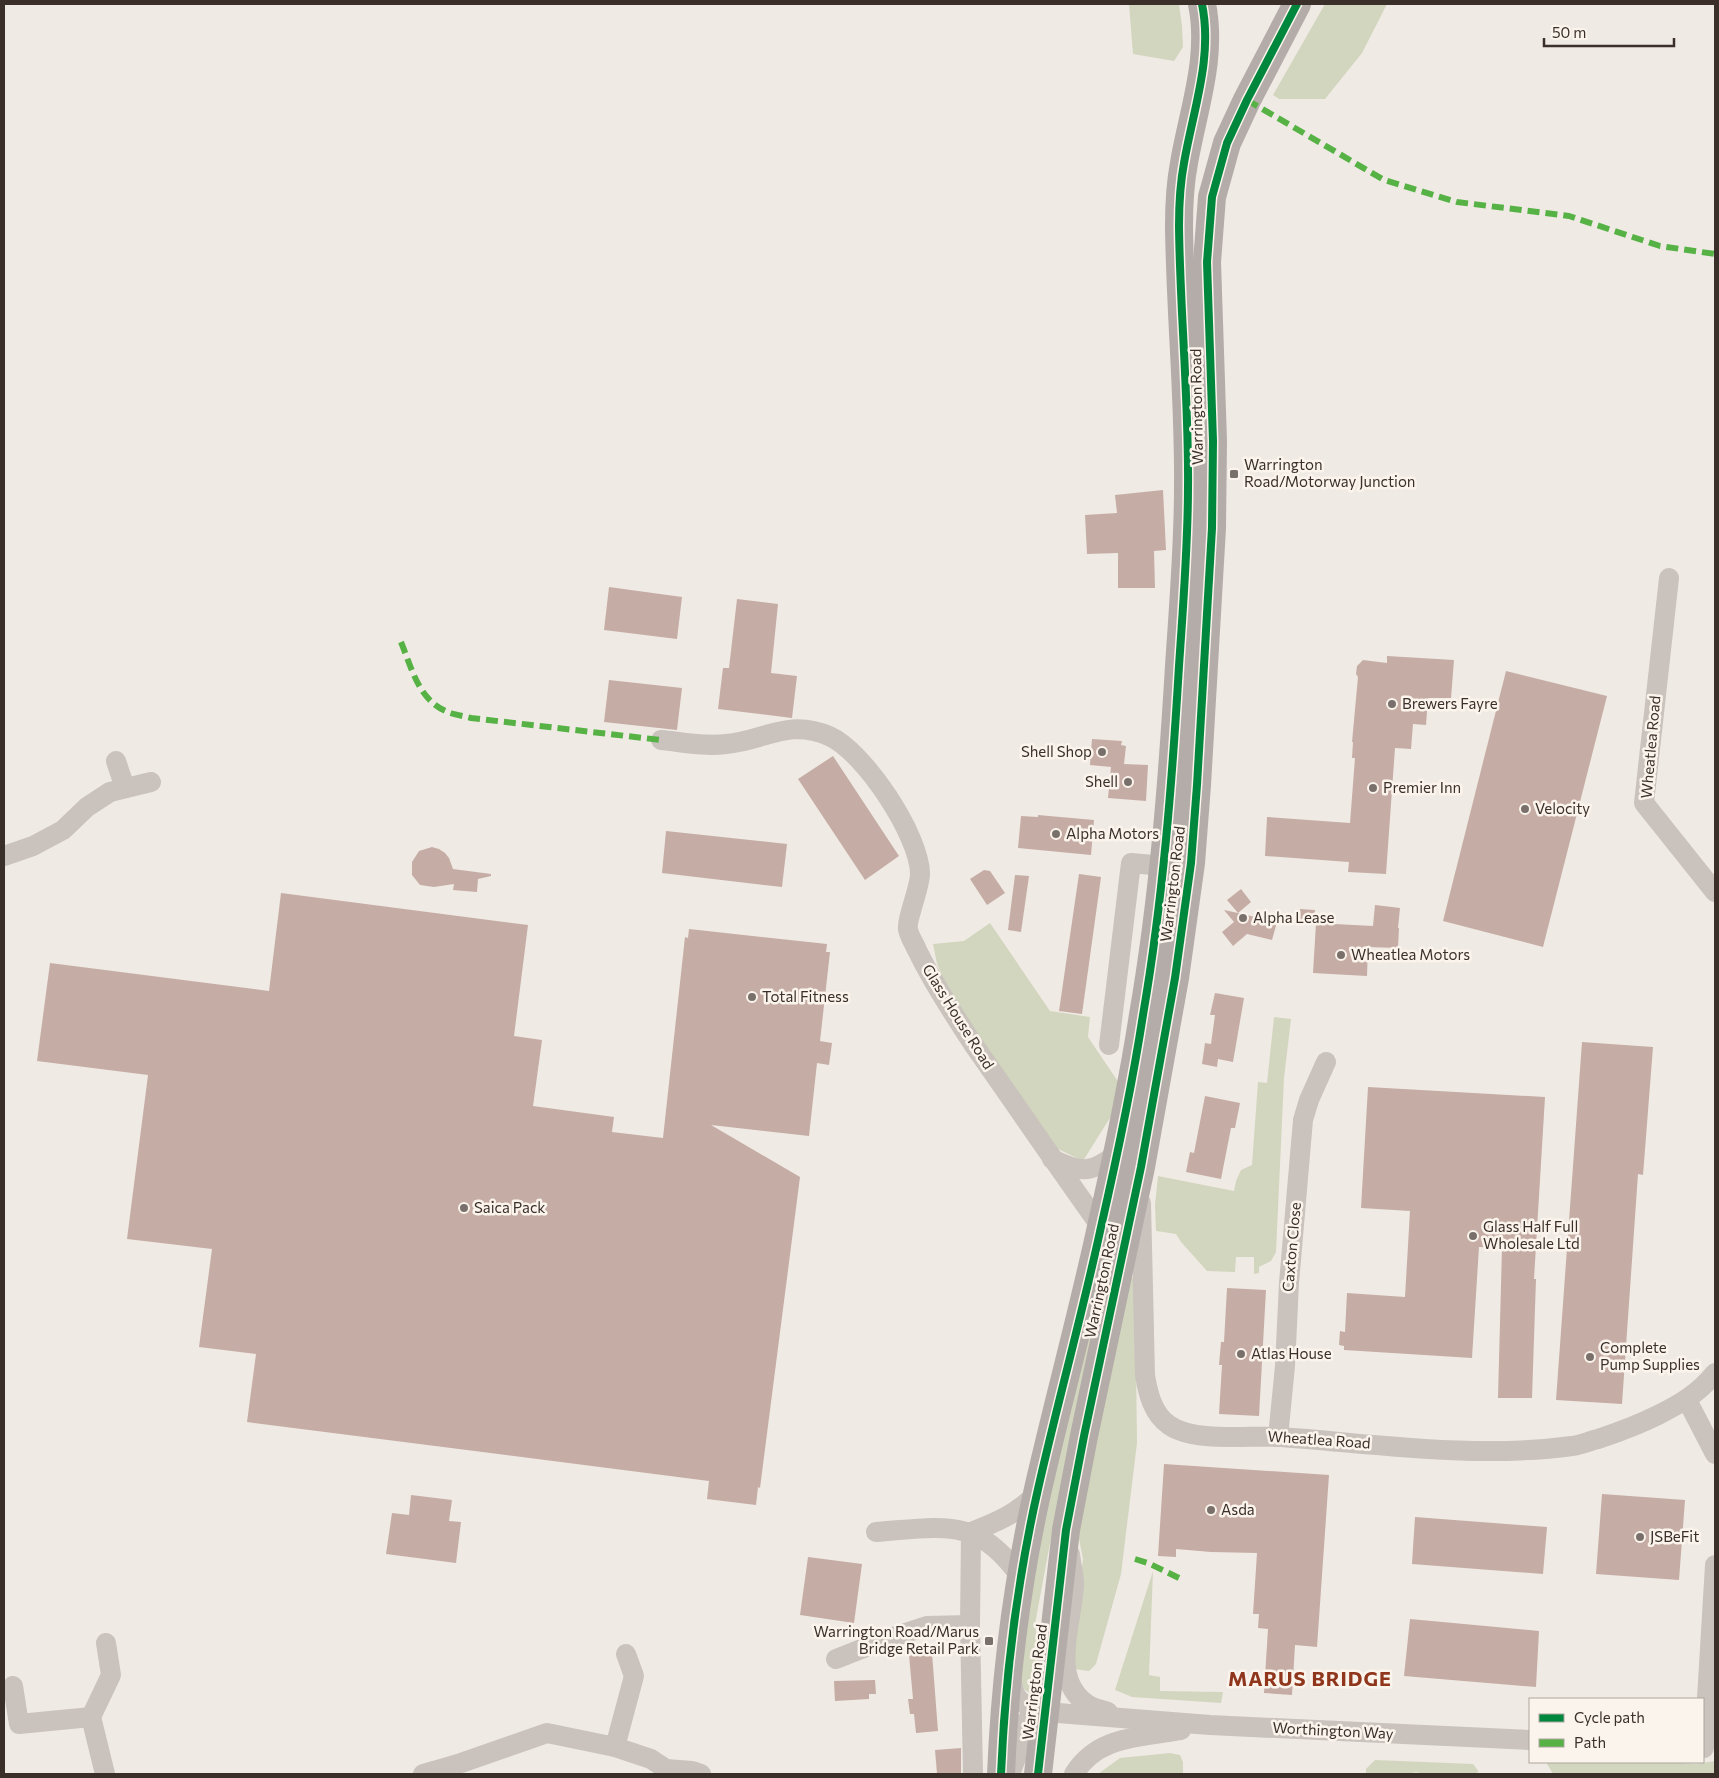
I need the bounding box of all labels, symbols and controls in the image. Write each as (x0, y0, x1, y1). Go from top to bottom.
scale bar (1544, 15, 1674, 47)
text: 50 m (1552, 23, 1586, 41)
street label: Warrington Road (1186, 349, 1206, 465)
place label: Warrington Road/Motorway Junction (1244, 455, 1415, 490)
marker: Warrington Road/Motorway Junction (1228, 468, 1240, 480)
place label: Brewers Fayre (1402, 694, 1498, 712)
street label: Wheatlea Road (1637, 695, 1663, 799)
marker: Brewers Fayre (1386, 698, 1398, 710)
place label: Shell Shop (1021, 742, 1092, 760)
marker: Shell Shop (1096, 746, 1108, 758)
place label: Shell (1085, 772, 1118, 790)
marker: Shell (1122, 776, 1134, 788)
place label: Premier Inn (1383, 778, 1461, 796)
marker: Premier Inn (1367, 782, 1379, 794)
place label: Velocity (1535, 799, 1590, 817)
marker: Velocity (1519, 803, 1531, 815)
place label: Alpha Motors (1066, 824, 1159, 842)
street label: Warrington Road (1156, 825, 1188, 943)
marker: Alpha Motors (1050, 828, 1062, 840)
place label: Alpha Lease (1253, 908, 1335, 926)
marker: Alpha Lease (1237, 912, 1249, 924)
place label: Wheatlea Motors (1351, 945, 1470, 963)
marker: Wheatlea Motors (1335, 949, 1347, 961)
street label: Glass House Road (919, 961, 998, 1072)
place label: Total Fitness (762, 987, 849, 1005)
marker: Total Fitness (746, 991, 758, 1003)
place label: Saica Pack (474, 1198, 545, 1216)
street label: Caxton Close (1278, 1201, 1304, 1293)
marker: Saica Pack (458, 1202, 470, 1214)
place label: Glass Half Full Wholesale Ltd (1483, 1217, 1580, 1252)
street label: Warrington Road (1080, 1222, 1122, 1340)
marker: Glass Half Full Wholesale Ltd (1467, 1230, 1479, 1242)
place label: Complete Pump Supplies (1600, 1338, 1700, 1373)
place label: Atlas House (1251, 1344, 1332, 1362)
marker: Atlas House (1235, 1348, 1247, 1360)
marker: Complete Pump Supplies (1584, 1351, 1596, 1363)
street label: Wheatlea Road (1267, 1426, 1371, 1452)
place label: Asda (1221, 1500, 1255, 1518)
marker: Asda (1205, 1504, 1217, 1516)
place label: JSBeFit (1650, 1527, 1699, 1545)
marker: JSBeFit (1634, 1531, 1646, 1543)
place label: Warrington Road/Marus Bridge Retail Park (814, 1622, 979, 1657)
street label: Warrington Road (1018, 1623, 1050, 1741)
marker: Warrington Road/Marus Bridge Retail Park (983, 1635, 995, 1647)
district label: MARUS BRIDGE (1228, 1666, 1392, 1690)
legend (1529, 1698, 1704, 1763)
text: Cycle path (1574, 1708, 1645, 1726)
street label: Worthington Way (1272, 1718, 1394, 1742)
text: Path (1574, 1733, 1606, 1751)

